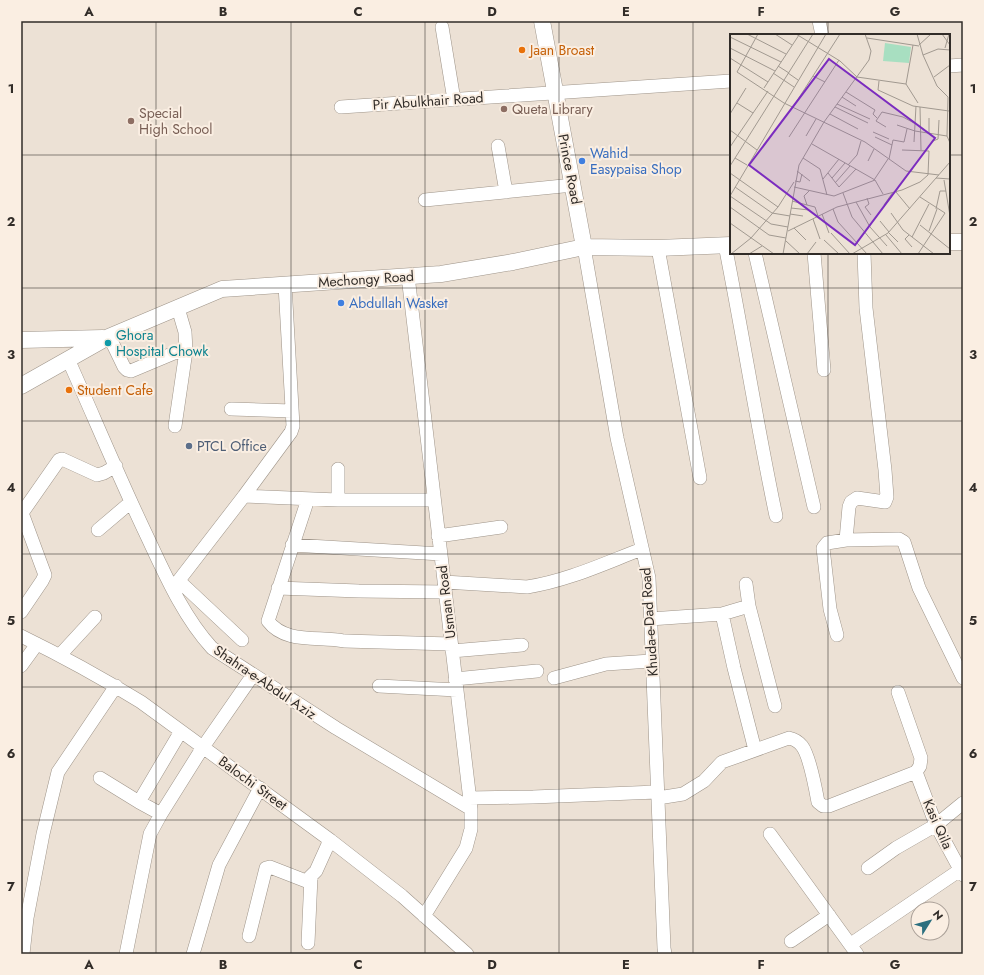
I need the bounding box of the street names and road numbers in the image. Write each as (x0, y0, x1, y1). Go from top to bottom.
street label: Pir Abulkhair Road (372, 87, 484, 115)
street label: Prince Road (553, 132, 587, 206)
street label: Mechongy Road (317, 266, 415, 292)
street label: Usman Road (432, 564, 460, 640)
street label: Khuda-e-Dad Road (635, 567, 663, 677)
street label: Shahra-e-Abdul Aziz (210, 640, 321, 724)
street label: Balochi Street (214, 751, 292, 815)
street label: Kasi Qila (918, 796, 958, 852)

